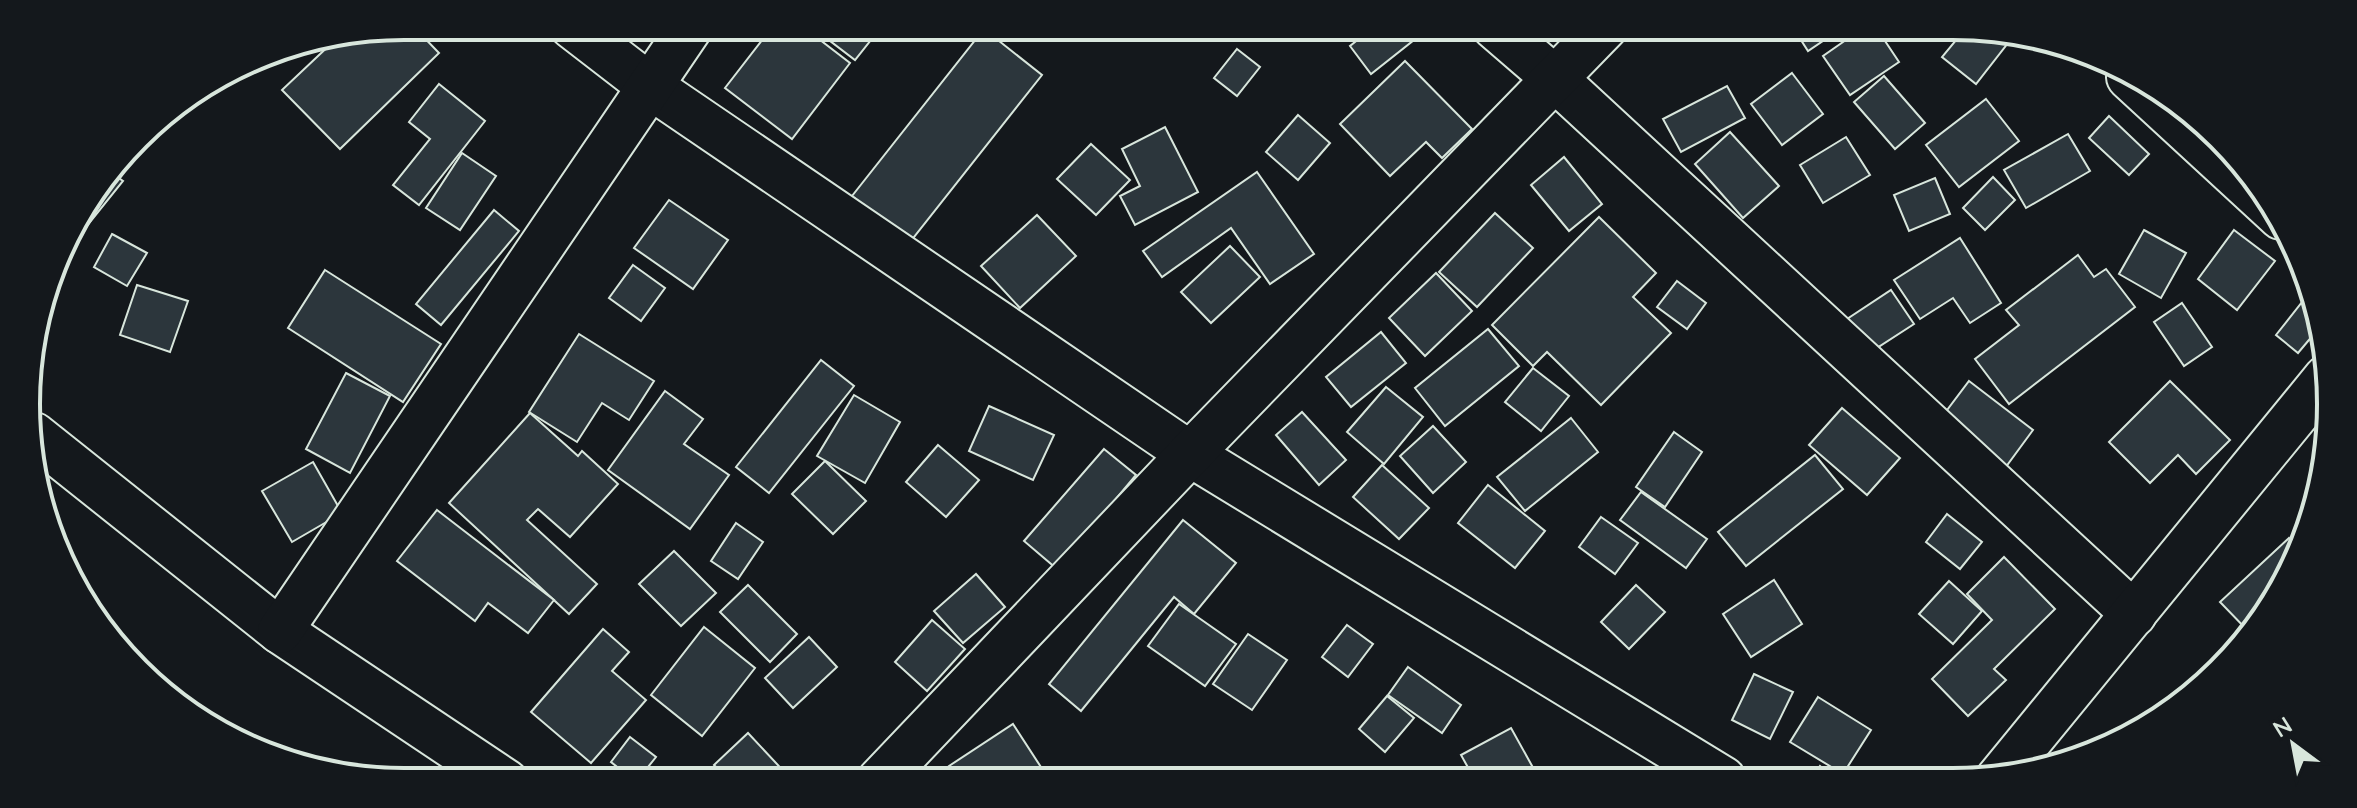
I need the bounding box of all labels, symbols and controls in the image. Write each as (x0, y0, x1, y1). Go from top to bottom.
north arrow (2253, 704, 2333, 784)
text: N (2268, 711, 2296, 743)

